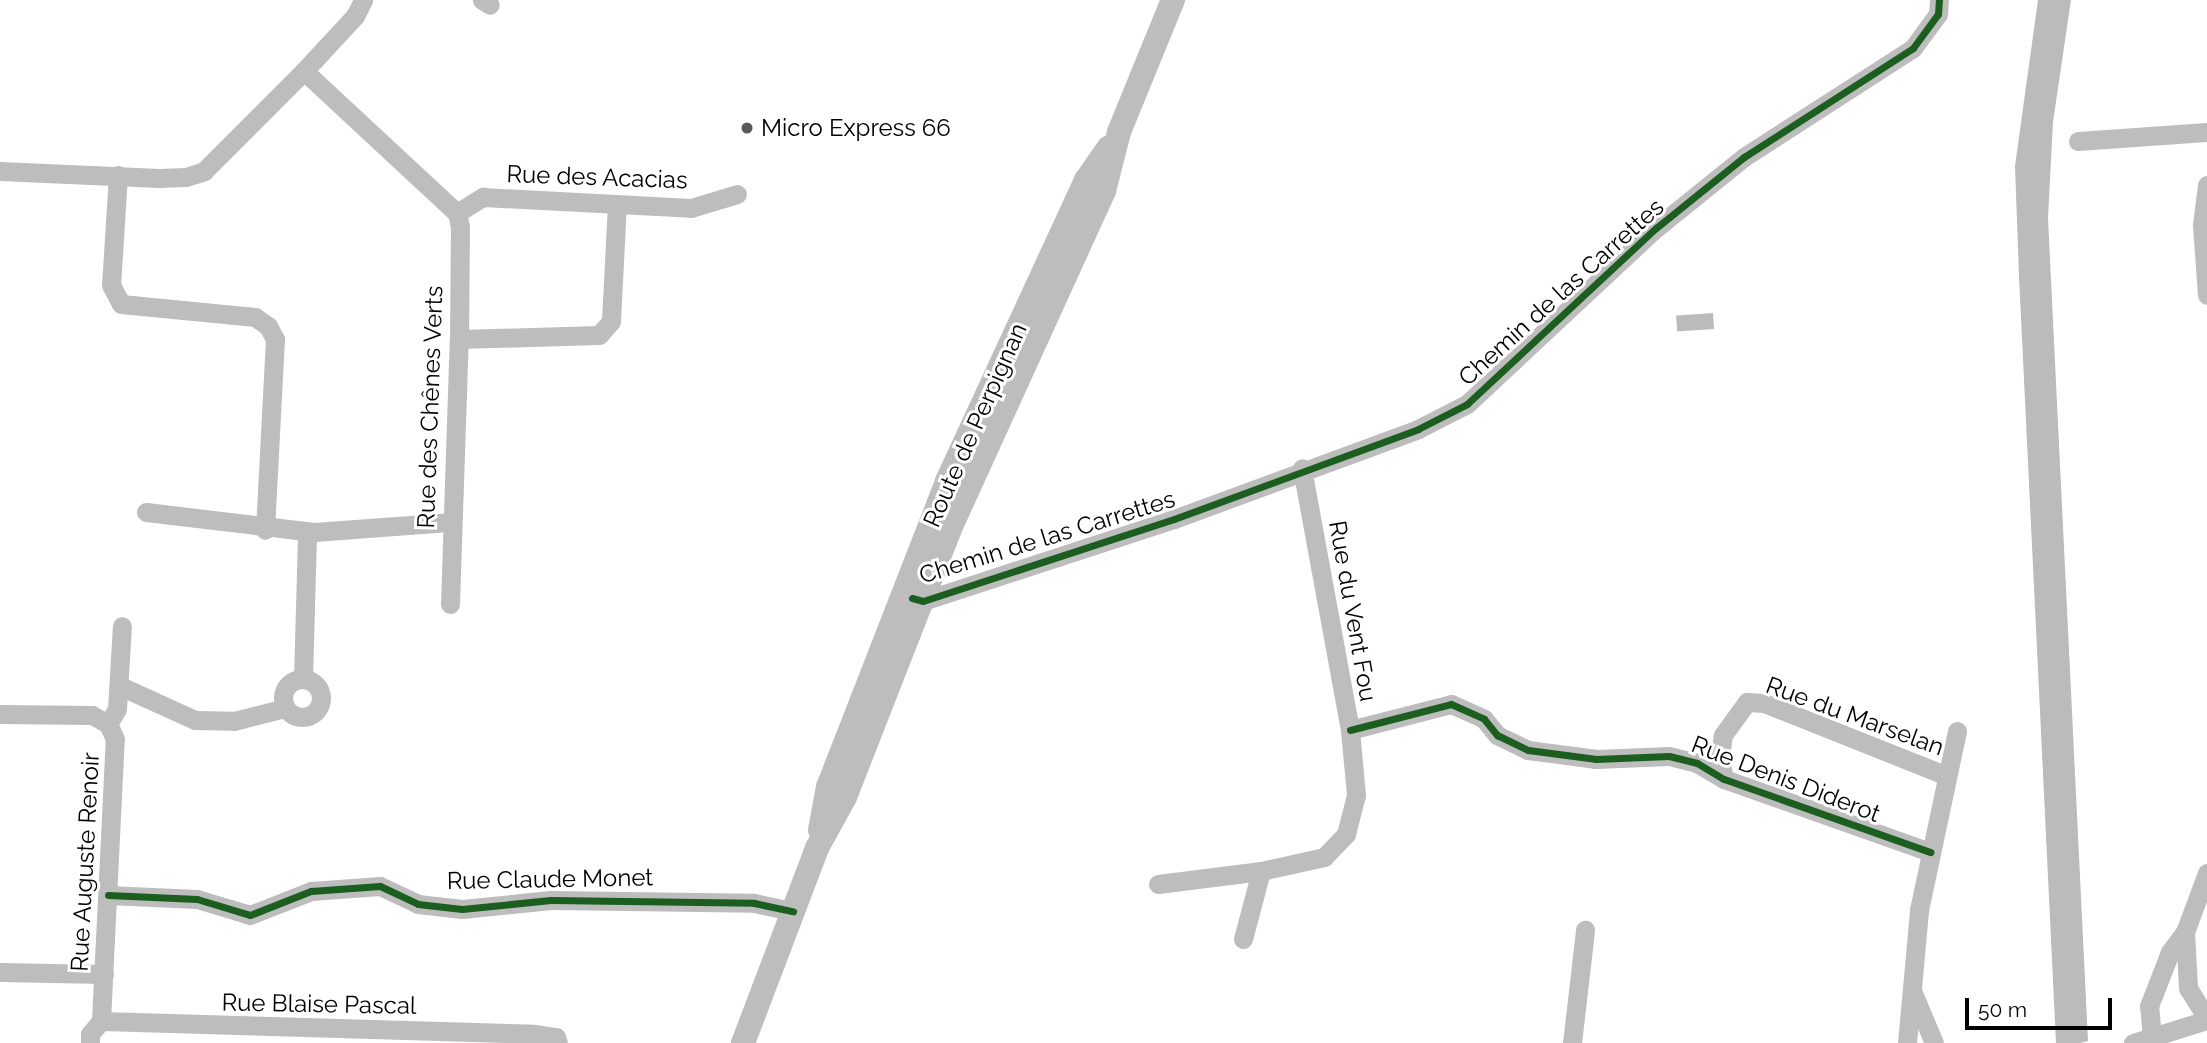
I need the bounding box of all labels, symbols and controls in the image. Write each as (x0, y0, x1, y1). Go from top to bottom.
place label: Micro Express 66 (761, 114, 951, 142)
marker: Micro Express 66 (739, 120, 755, 136)
street label: Rue des Acacias (506, 159, 688, 195)
street label: Chemin de las Carrettes (1453, 192, 1669, 392)
street label: Rue des Chênes Verts (411, 285, 449, 529)
street label: Route de Perpignan (917, 319, 1033, 531)
street label: Chemin de las Carrettes (916, 484, 1178, 590)
street label: Rue du Vent Fou (1323, 518, 1383, 704)
street label: Rue du Marselan (1762, 670, 1948, 762)
street label: Rue Denis Diderot (1688, 730, 1884, 828)
street label: Rue Auguste Renoir (65, 751, 105, 973)
street label: Rue Claude Monet (446, 863, 654, 895)
scale bar (1969, 984, 2116, 1028)
street label: Rue Blaise Pascal (221, 988, 417, 1020)
text: 50 m (1978, 997, 2027, 1022)

